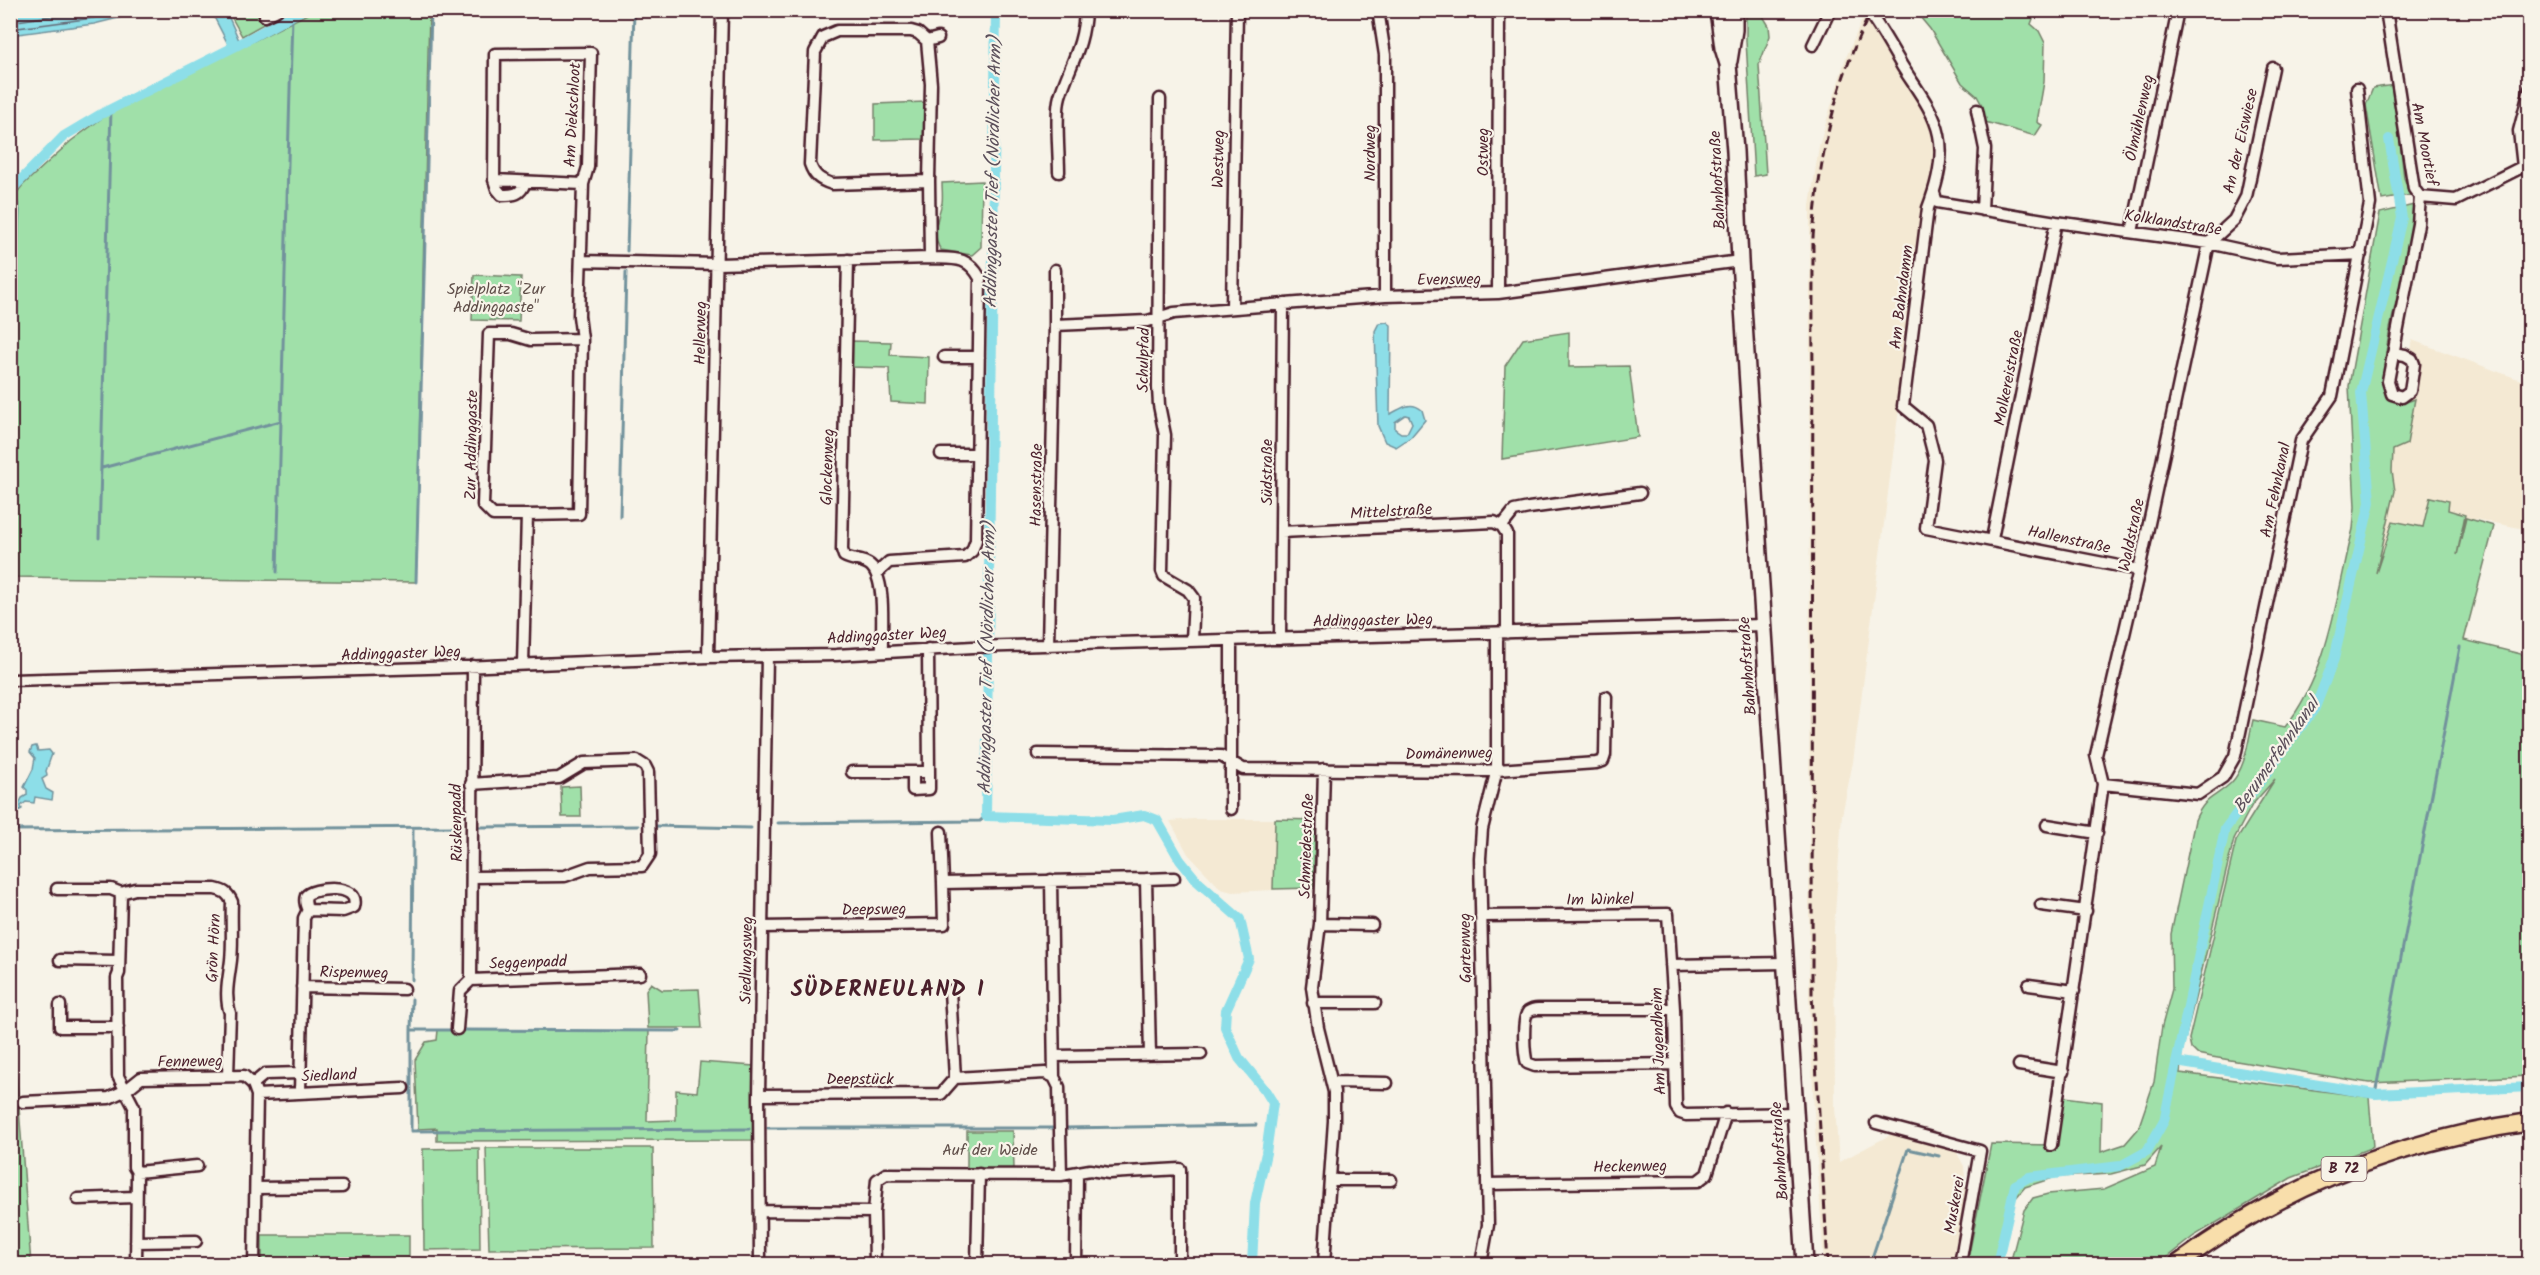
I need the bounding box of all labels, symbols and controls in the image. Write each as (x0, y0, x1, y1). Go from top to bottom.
water label: Addinggaster Tief (Nördlicher Arm) (977, 34, 1011, 308)
street label: Am Diekschloot (558, 61, 588, 168)
street label: Ölmühlenweg (2119, 72, 2161, 164)
street label: An der Eiswiese (2217, 86, 2265, 196)
street label: Am Moortief (2404, 100, 2445, 190)
street label: Nordweg (1358, 125, 1383, 181)
street label: Ostweg (1471, 128, 1496, 176)
street label: Westweg (1206, 130, 1232, 188)
street label: Bahnhofstraße (1703, 130, 1733, 230)
street label: Kolklandstraße (2122, 203, 2224, 243)
street label: Am Bahndamm (1883, 243, 1921, 350)
street label: Evensweg (1417, 267, 1481, 293)
park label: Spielplatz "Zur Addinggaste" (447, 277, 547, 320)
street label: Hellerweg (688, 301, 714, 365)
street label: Schulpfad (1131, 326, 1157, 393)
street label: Molkereistraße (1987, 328, 2031, 428)
street label: Zur Addinggaste (459, 390, 485, 500)
street label: Glockenweg (814, 428, 842, 506)
street label: Südstraße (1255, 439, 1280, 505)
street label: Am Fehnkanal (2254, 440, 2298, 540)
street label: Hasenstraße (1024, 443, 1050, 527)
street label: Waldstraße (2112, 496, 2152, 574)
street label: Mittelstraße (1349, 497, 1433, 527)
street label: Hallenstraße (2025, 519, 2113, 561)
water label: Addinggaster Tief (Nördlicher Arm) (971, 520, 1005, 794)
street label: Addinggaster Weg (1313, 607, 1433, 635)
street label: Bahnhofstraße (1732, 616, 1764, 716)
street label: Addinggaster Weg (826, 620, 948, 652)
street label: Addinggaster Weg (341, 639, 461, 669)
water label: Berumerfehnkanal (2226, 689, 2330, 820)
street label: Domänenweg (1405, 741, 1493, 767)
street label: Rüskenpadd (444, 783, 470, 862)
street label: Schmiedestraße (1293, 793, 1321, 899)
street label: Im Winkel (1566, 887, 1634, 913)
street label: Deepsweg (841, 897, 907, 923)
street label: Grön Hörn (200, 913, 228, 983)
street label: Gartenweg (1453, 913, 1479, 983)
street label: Siedlungsweg (734, 916, 760, 1004)
street label: Seggenpadd (489, 949, 568, 977)
street label: Rispenweg (319, 960, 389, 986)
district label: SÜDERNEULAND I (791, 973, 985, 1008)
street label: Am Jugendheim (1645, 986, 1673, 1095)
street label: Fenneweg (157, 1049, 223, 1075)
street label: Siedland (301, 1063, 358, 1089)
street label: Deepstück (826, 1067, 894, 1092)
street label: Bahnhofstraße (1764, 1101, 1796, 1201)
park label: Auf der Weide (942, 1138, 1038, 1163)
street label: Heckenweg (1593, 1154, 1667, 1180)
road number: B 72 (2322, 1157, 2366, 1181)
street label: Muskerei (1938, 1173, 1973, 1236)

